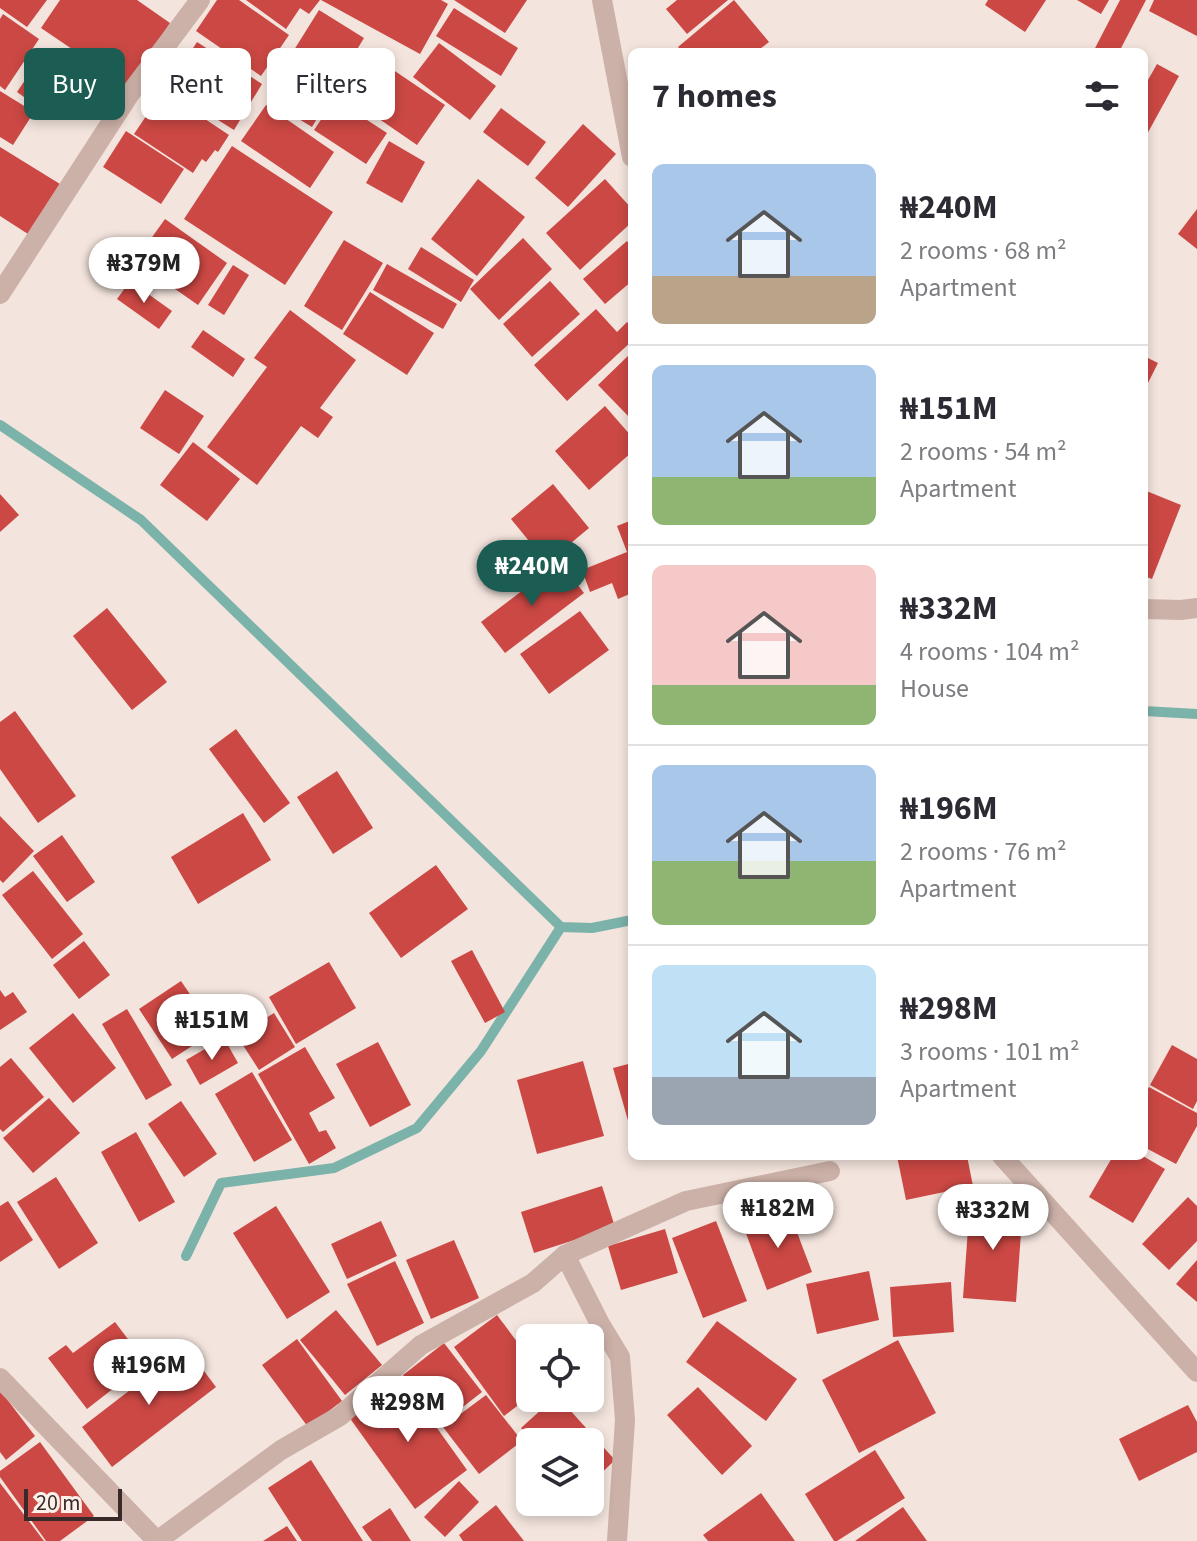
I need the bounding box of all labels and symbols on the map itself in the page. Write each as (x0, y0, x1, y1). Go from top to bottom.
pin: ₦379M (88, 237, 200, 305)
pin: ₦240M (476, 540, 588, 608)
pin: ₦151M (156, 994, 268, 1062)
pin: ₦182M (722, 1182, 834, 1250)
pin: ₦332M (937, 1184, 1049, 1252)
pin: ₦196M (93, 1339, 205, 1407)
pin: ₦298M (352, 1376, 464, 1444)
scale bar (24, 1485, 122, 1521)

